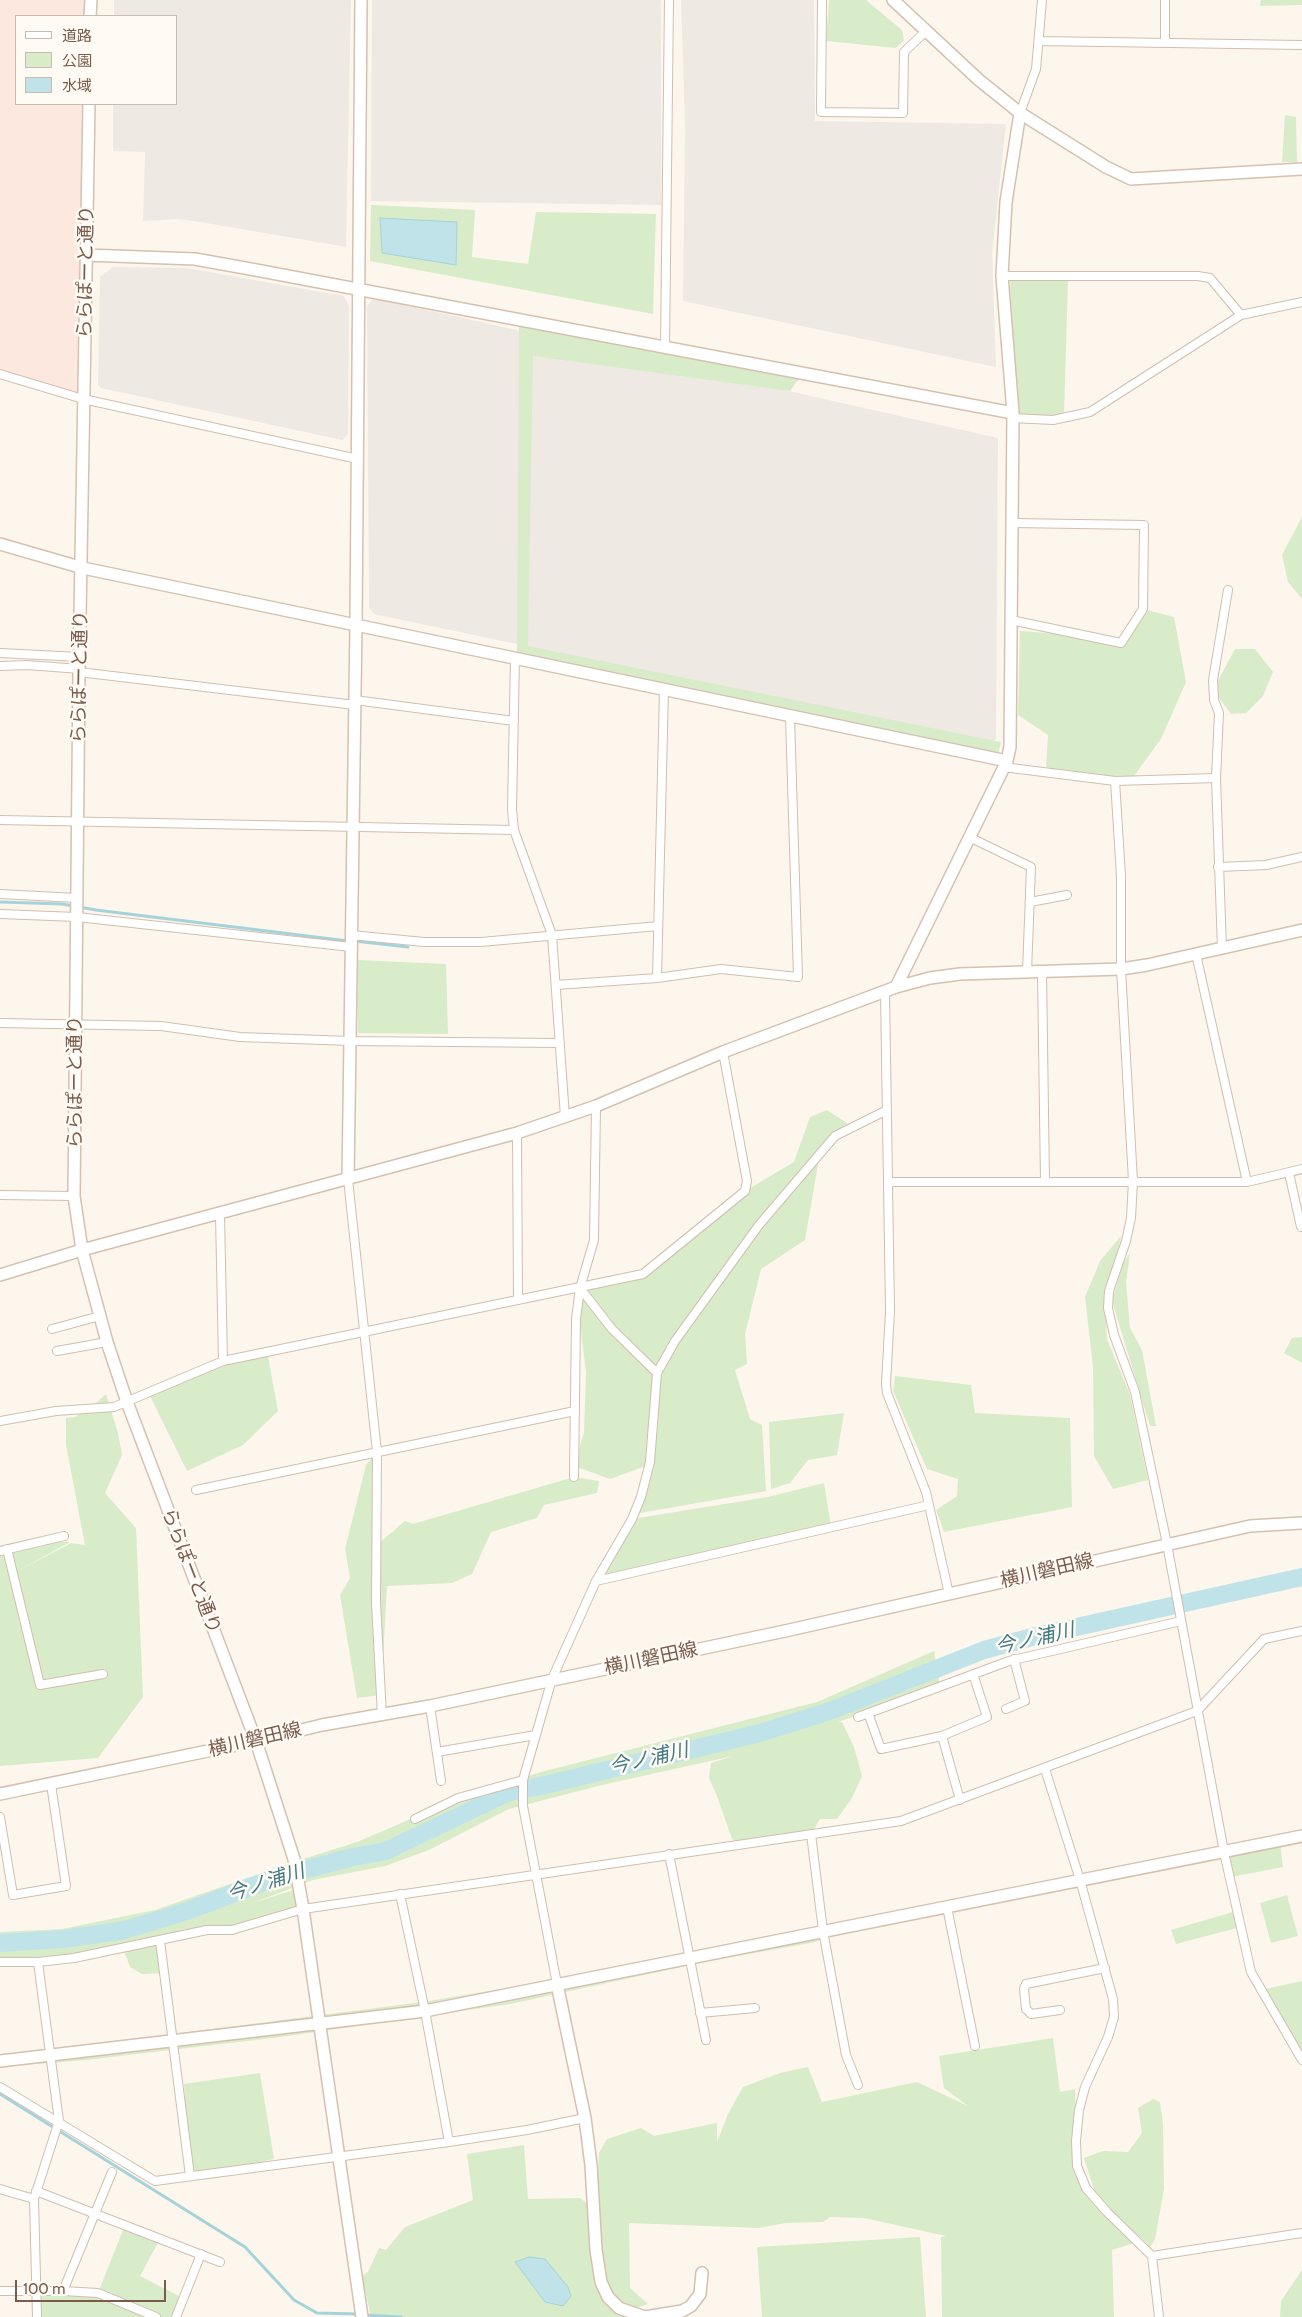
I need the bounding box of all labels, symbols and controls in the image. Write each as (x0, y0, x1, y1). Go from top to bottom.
legend (15, 15, 178, 105)
text: 道路 (62, 27, 92, 45)
text: 公園 (62, 52, 92, 70)
text: 水域 (62, 77, 92, 95)
street label: ららぽーと通り (73, 205, 99, 339)
street label: ららぽーと通り (67, 610, 93, 744)
street label: ららぽーと通り (64, 1016, 86, 1148)
street label: ららぽーと通り (157, 1505, 225, 1637)
street label: 横川磐田線 (998, 1549, 1096, 1593)
water label: 今ノ浦川 (993, 1618, 1077, 1660)
street label: 横川磐田線 (602, 1638, 700, 1680)
street label: 横川磐田線 (206, 1718, 304, 1762)
water label: 今ノ浦川 (607, 1738, 691, 1780)
water label: 今ノ浦川 (224, 1859, 308, 1907)
scale bar (18, 2270, 169, 2302)
text: 100 m (23, 2280, 65, 2298)

